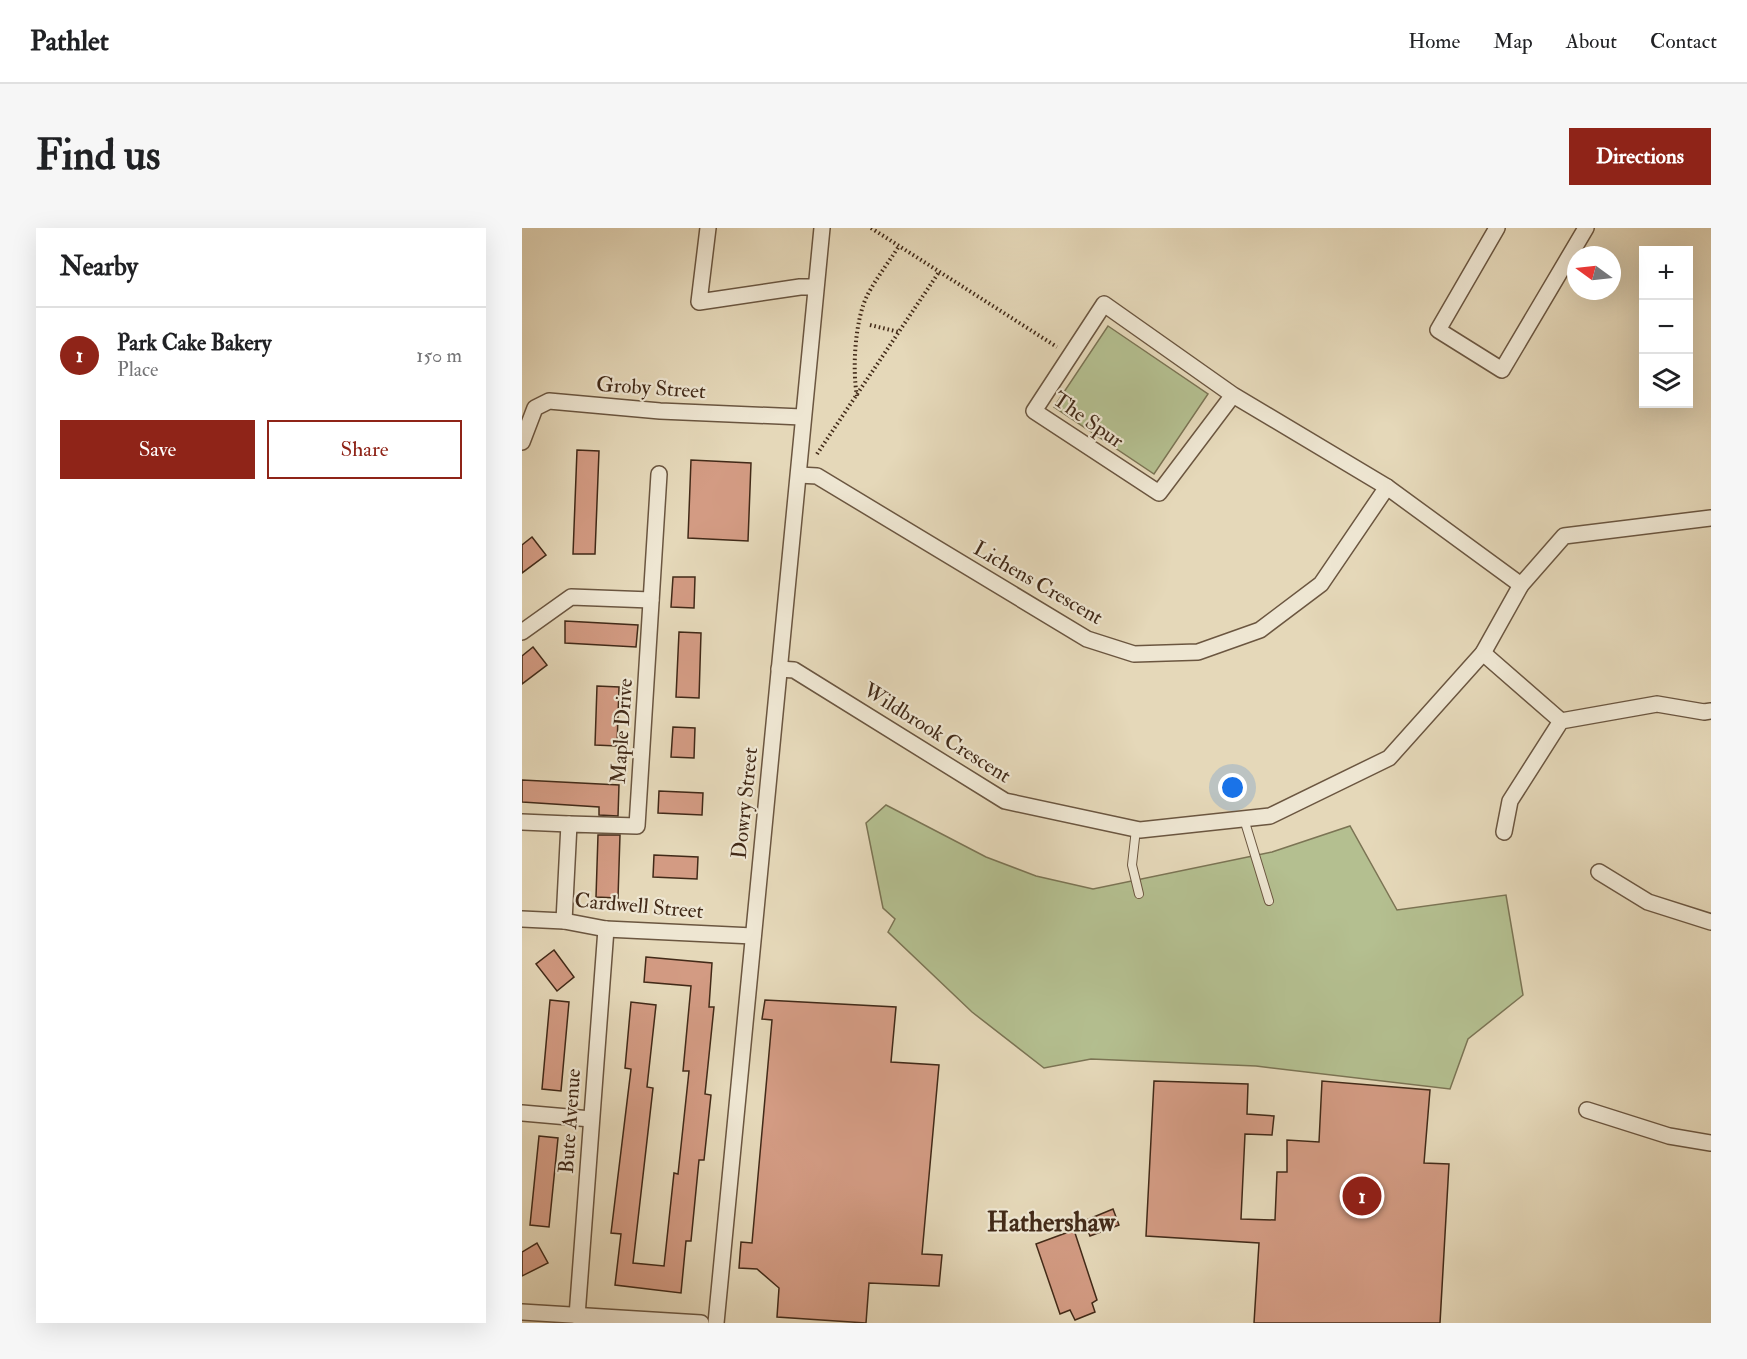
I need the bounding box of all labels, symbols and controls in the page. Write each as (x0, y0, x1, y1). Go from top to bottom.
text: Pathlet (30, 24, 109, 59)
text: Home (1408, 28, 1460, 55)
text: Map (1493, 28, 1533, 55)
text: About (1566, 28, 1617, 55)
text: Contact (1650, 28, 1717, 55)
button: Directions (1569, 128, 1711, 185)
text: Find us (36, 130, 160, 182)
north arrow (1567, 246, 1621, 300)
map controls (1639, 246, 1693, 408)
button: + (1639, 246, 1693, 300)
text: Nearby (60, 251, 138, 283)
button: − (1639, 300, 1693, 354)
text: Park Cake Bakery (117, 329, 271, 357)
text: 1 (76, 343, 83, 368)
text: 150 m (416, 343, 462, 368)
button: layers (1639, 354, 1693, 408)
text: Place (117, 357, 158, 382)
street label: Groby Street (595, 371, 707, 405)
street label: The Spur (1047, 386, 1129, 454)
button: Save (60, 420, 255, 479)
button: Share (267, 420, 462, 479)
street label: Lichens Crescent (968, 535, 1108, 631)
street label: Wildbrook Crescent (857, 676, 1016, 789)
street label: Maple Drive (605, 677, 639, 785)
street label: Dowry Street (726, 746, 764, 860)
your location (1218, 773, 1247, 802)
street label: Cardwell Street (573, 887, 705, 925)
street label: Bute Avenue (553, 1067, 587, 1174)
pin: 1 (1342, 1174, 1382, 1218)
district label: Hathershaw (987, 1206, 1116, 1239)

